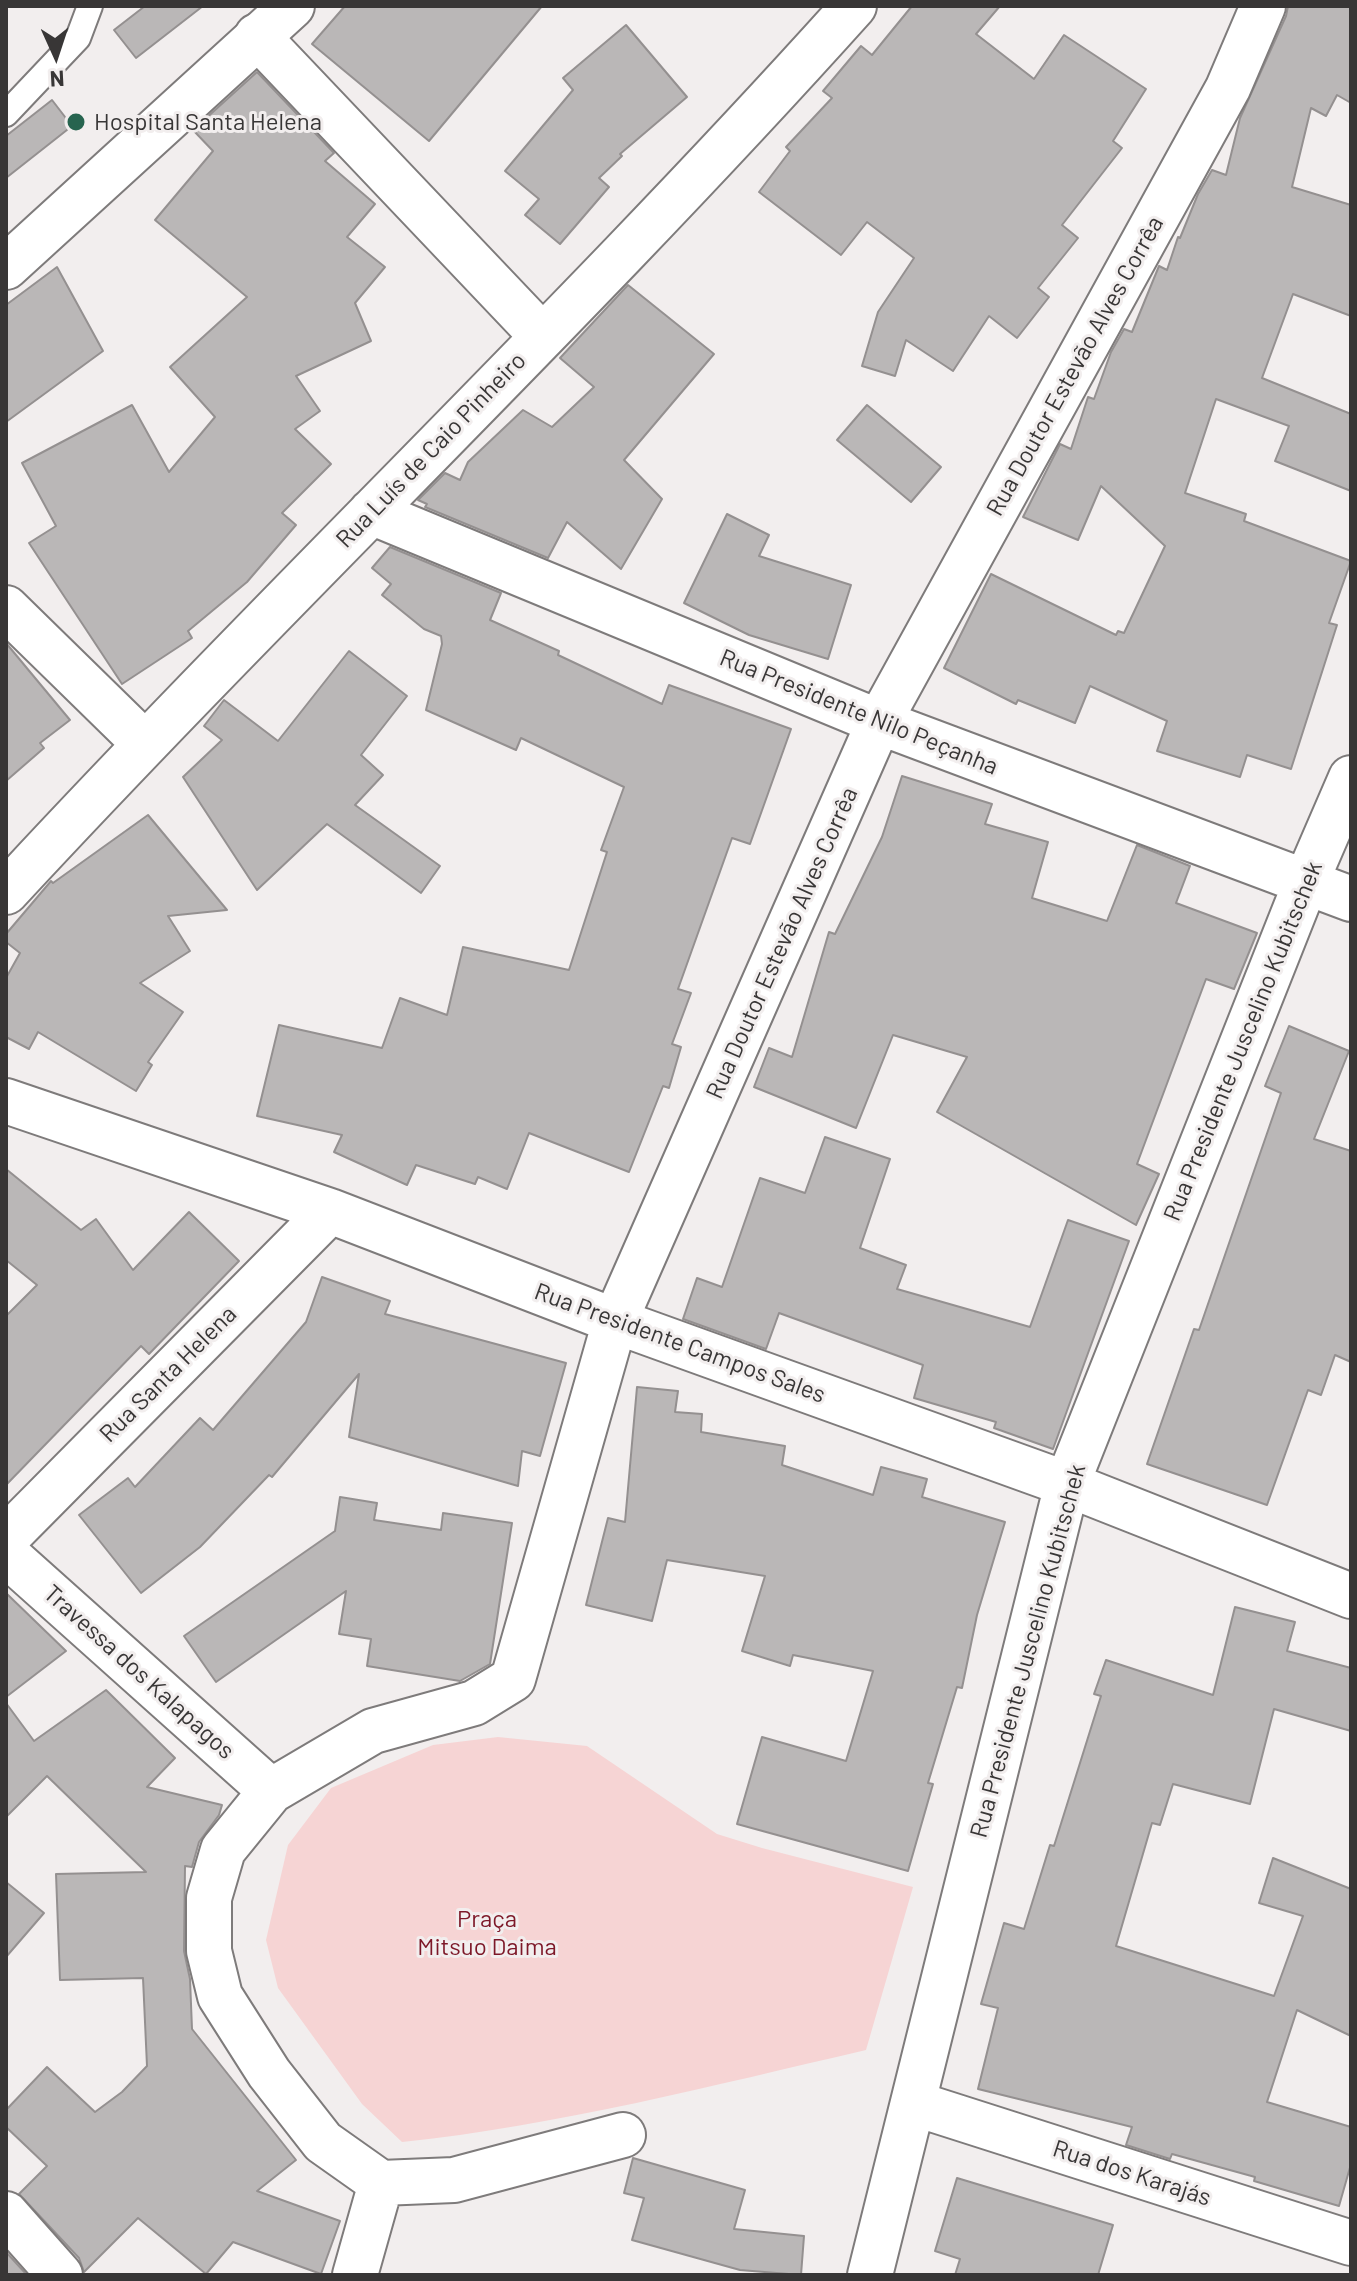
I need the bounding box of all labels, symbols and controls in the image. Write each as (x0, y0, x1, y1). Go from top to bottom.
north arrow (16, 16, 96, 96)
text: N (49, 67, 65, 93)
place label: Hospital Santa Helena (94, 108, 322, 136)
marker: Hospital Santa Helena (65, 111, 87, 133)
street label: Rua Doutor Estevão Alves Corrêa (980, 211, 1170, 521)
street label: Rua Luís de Caio Pinheiro (330, 346, 532, 554)
street label: Rua Presidente Nilo Peçanha (716, 643, 1002, 781)
street label: Rua Doutor Estevão Alves Corrêa (700, 783, 864, 1103)
street label: Rua Presidente Juscelino Kubitschek (1157, 857, 1329, 1225)
street label: Rua Presidente Campos Sales (531, 1277, 829, 1409)
street label: Rua Santa Helena (94, 1300, 242, 1448)
street label: Rua Presidente Juscelino Kubitschek (964, 1461, 1092, 1841)
street label: Travessa dos Kalapagos (38, 1579, 240, 1765)
park label: Praça Mitsuo Daima (417, 1905, 557, 1961)
street label: Rua dos Karajás (1049, 2134, 1215, 2212)

